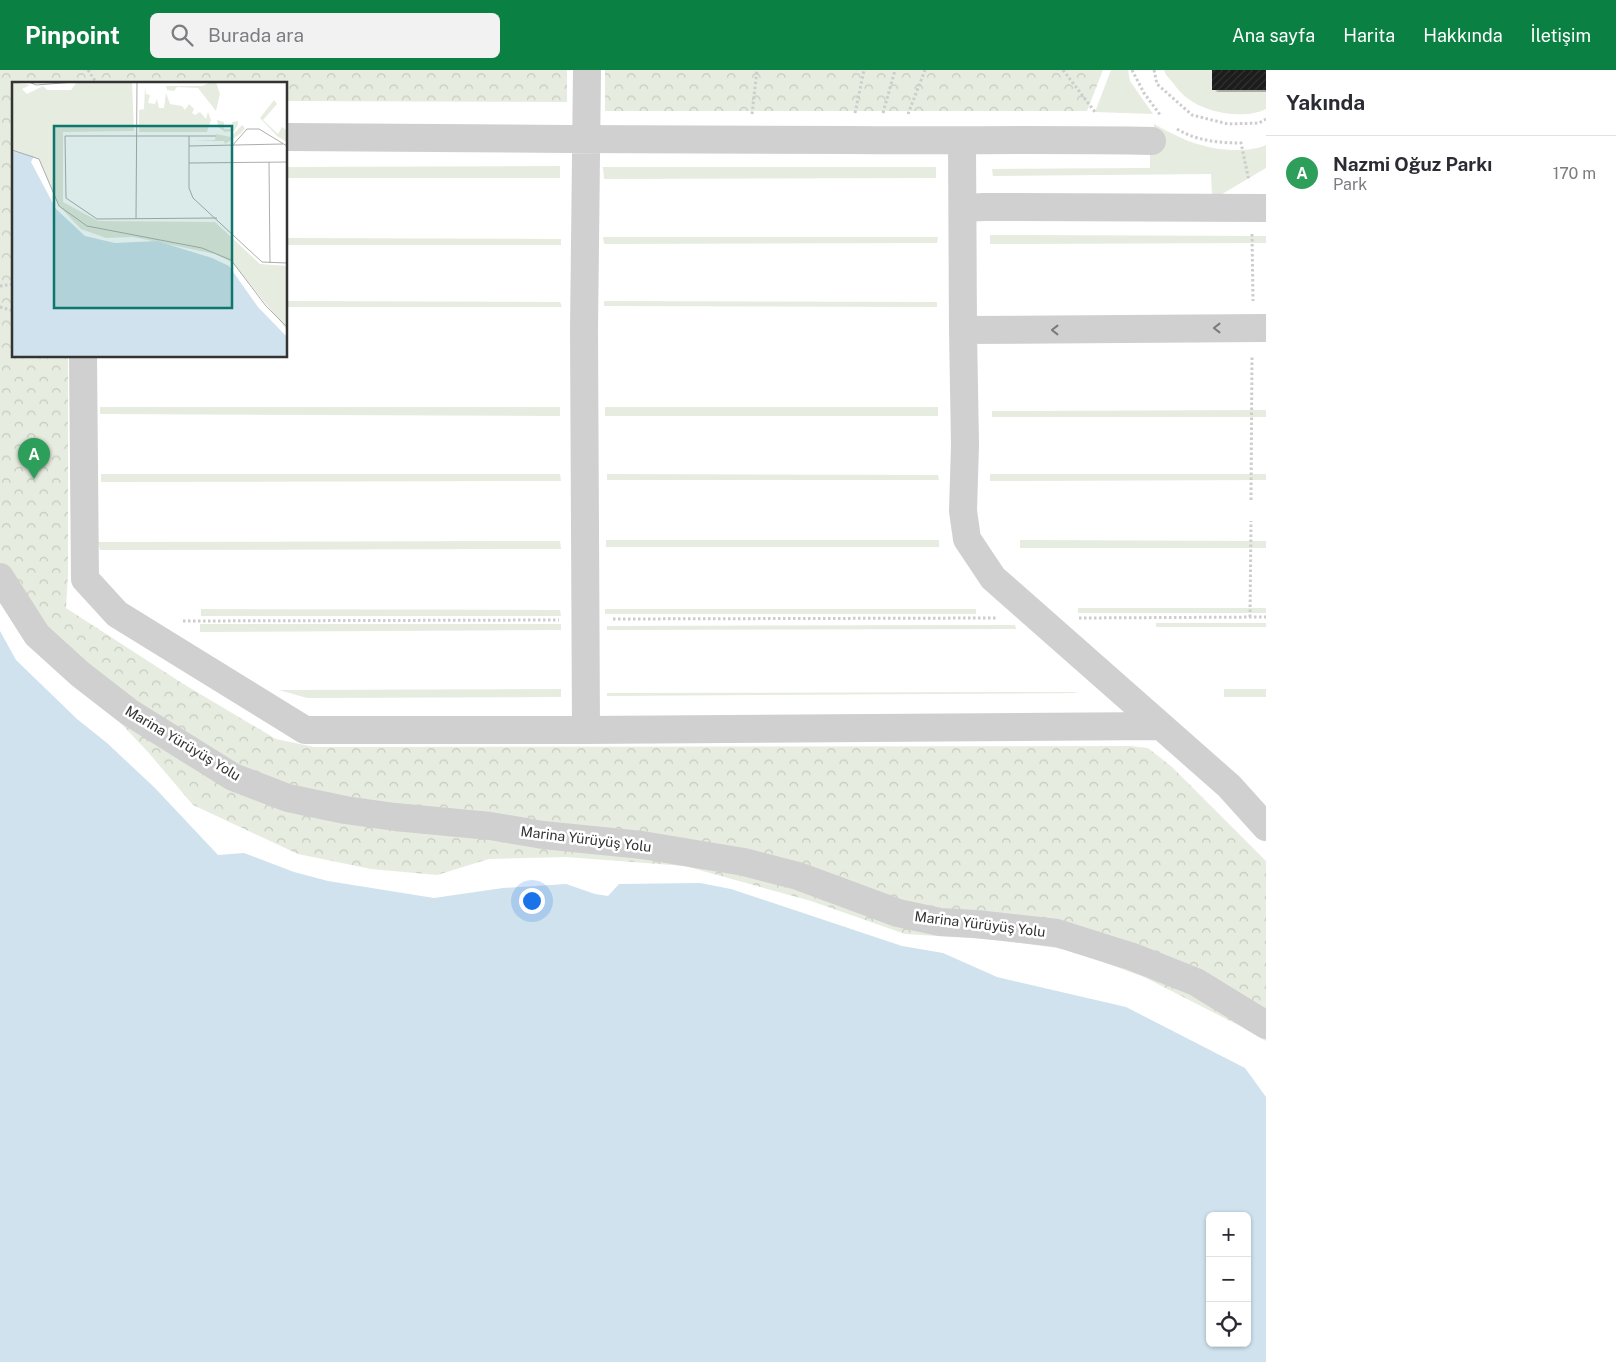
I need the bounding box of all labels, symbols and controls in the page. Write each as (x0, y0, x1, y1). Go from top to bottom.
search box (150, 13, 500, 58)
text: Pinpoint (25, 21, 120, 49)
icon: search (168, 21, 196, 49)
text: Burada ara (208, 24, 304, 46)
text: Ana sayfa (1232, 25, 1315, 46)
text: Harita (1343, 25, 1395, 46)
text: Hakkında (1423, 25, 1503, 46)
text: İletişim (1531, 25, 1591, 46)
inset map (12, 82, 288, 358)
text: Yakında (1286, 90, 1365, 115)
text: Nazmi Oğuz Parkı (1333, 153, 1492, 175)
text: A (1296, 164, 1308, 183)
text: 170 m (1553, 164, 1596, 183)
text: Park (1333, 175, 1367, 194)
one-way arrow (1213, 323, 1221, 333)
one-way arrow (1051, 325, 1058, 335)
pin: A (18, 438, 50, 479)
street label: Marina Yürüyüş Yolu (122, 702, 244, 784)
street label: Marina Yürüyüş Yolu (520, 823, 652, 855)
your location (519, 888, 545, 914)
street label: Marina Yürüyüş Yolu (914, 908, 1046, 940)
map controls (1206, 1212, 1251, 1347)
button: + (1206, 1212, 1251, 1257)
button: − (1206, 1257, 1251, 1302)
button: locate (1206, 1302, 1251, 1347)

